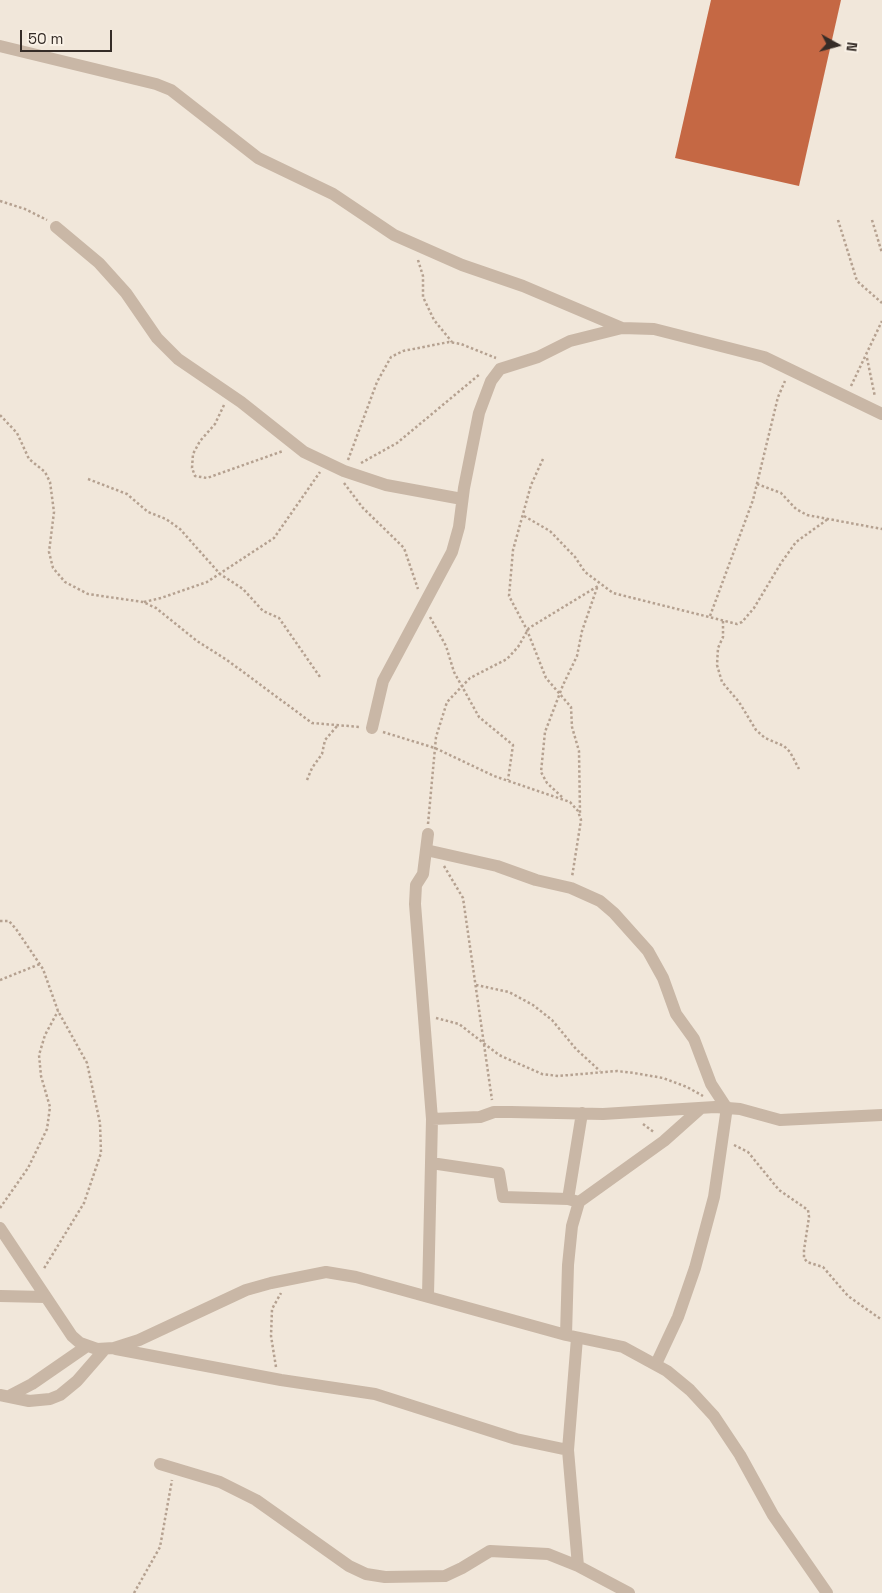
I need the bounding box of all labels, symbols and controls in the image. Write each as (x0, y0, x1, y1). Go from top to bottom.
scale bar (22, 20, 115, 52)
north arrow (812, 20, 862, 70)
text: 50 m (28, 29, 63, 48)
text: N (842, 41, 861, 53)

